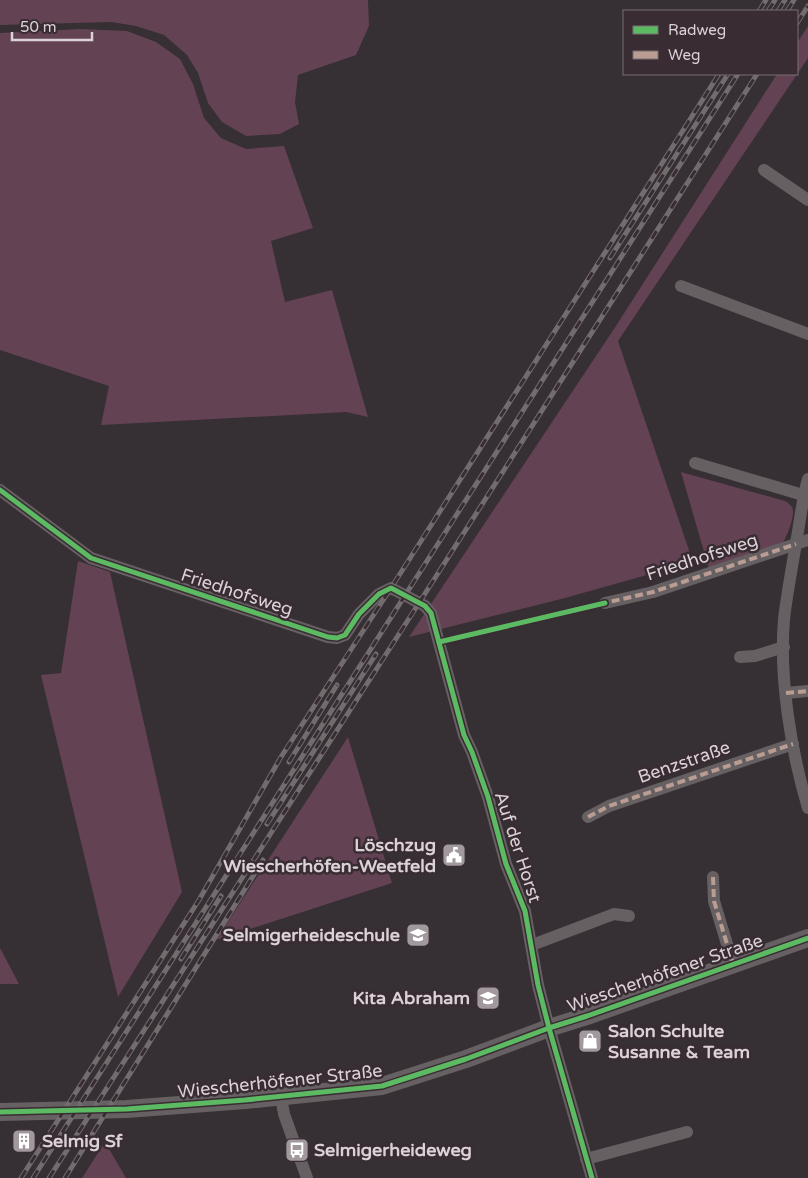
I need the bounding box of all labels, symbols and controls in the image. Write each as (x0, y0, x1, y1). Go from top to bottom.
scale bar (12, 10, 92, 42)
legend (623, 10, 798, 75)
text: 50 m (20, 18, 57, 36)
text: Radweg (668, 21, 726, 39)
text: Weg (668, 46, 700, 64)
street label: Friedhofsweg (643, 529, 761, 585)
street label: Friedhofsweg (178, 564, 296, 620)
street label: Benzstraße (635, 736, 733, 788)
street label: Auf der Horst (490, 789, 546, 905)
place label: Löschzug Wiescherhöfen-Weetfeld (223, 834, 436, 877)
public building icon: Löschzug Wiescherhöfen-Weetfeld (441, 842, 467, 868)
school or university icon: Selmigerheideschule (405, 922, 431, 948)
place label: Selmigerheideschule (223, 924, 400, 946)
street label: Wiescherhöfener Straße (564, 929, 766, 1017)
school or university icon: Kita Abraham (475, 985, 501, 1011)
place label: Kita Abraham (352, 987, 470, 1009)
place label: Salon Schulte Susanne & Team (608, 1020, 750, 1063)
shop icon: Salon Schulte Susanne & Team (577, 1028, 603, 1054)
street label: Wiescherhöfener Straße (177, 1059, 383, 1103)
building icon: Selmig Sf (11, 1128, 37, 1154)
place label: Selmig Sf (42, 1130, 123, 1152)
bus stop icon: Selmigerheideweg (284, 1137, 310, 1163)
place label: Selmigerheideweg (314, 1139, 472, 1161)

